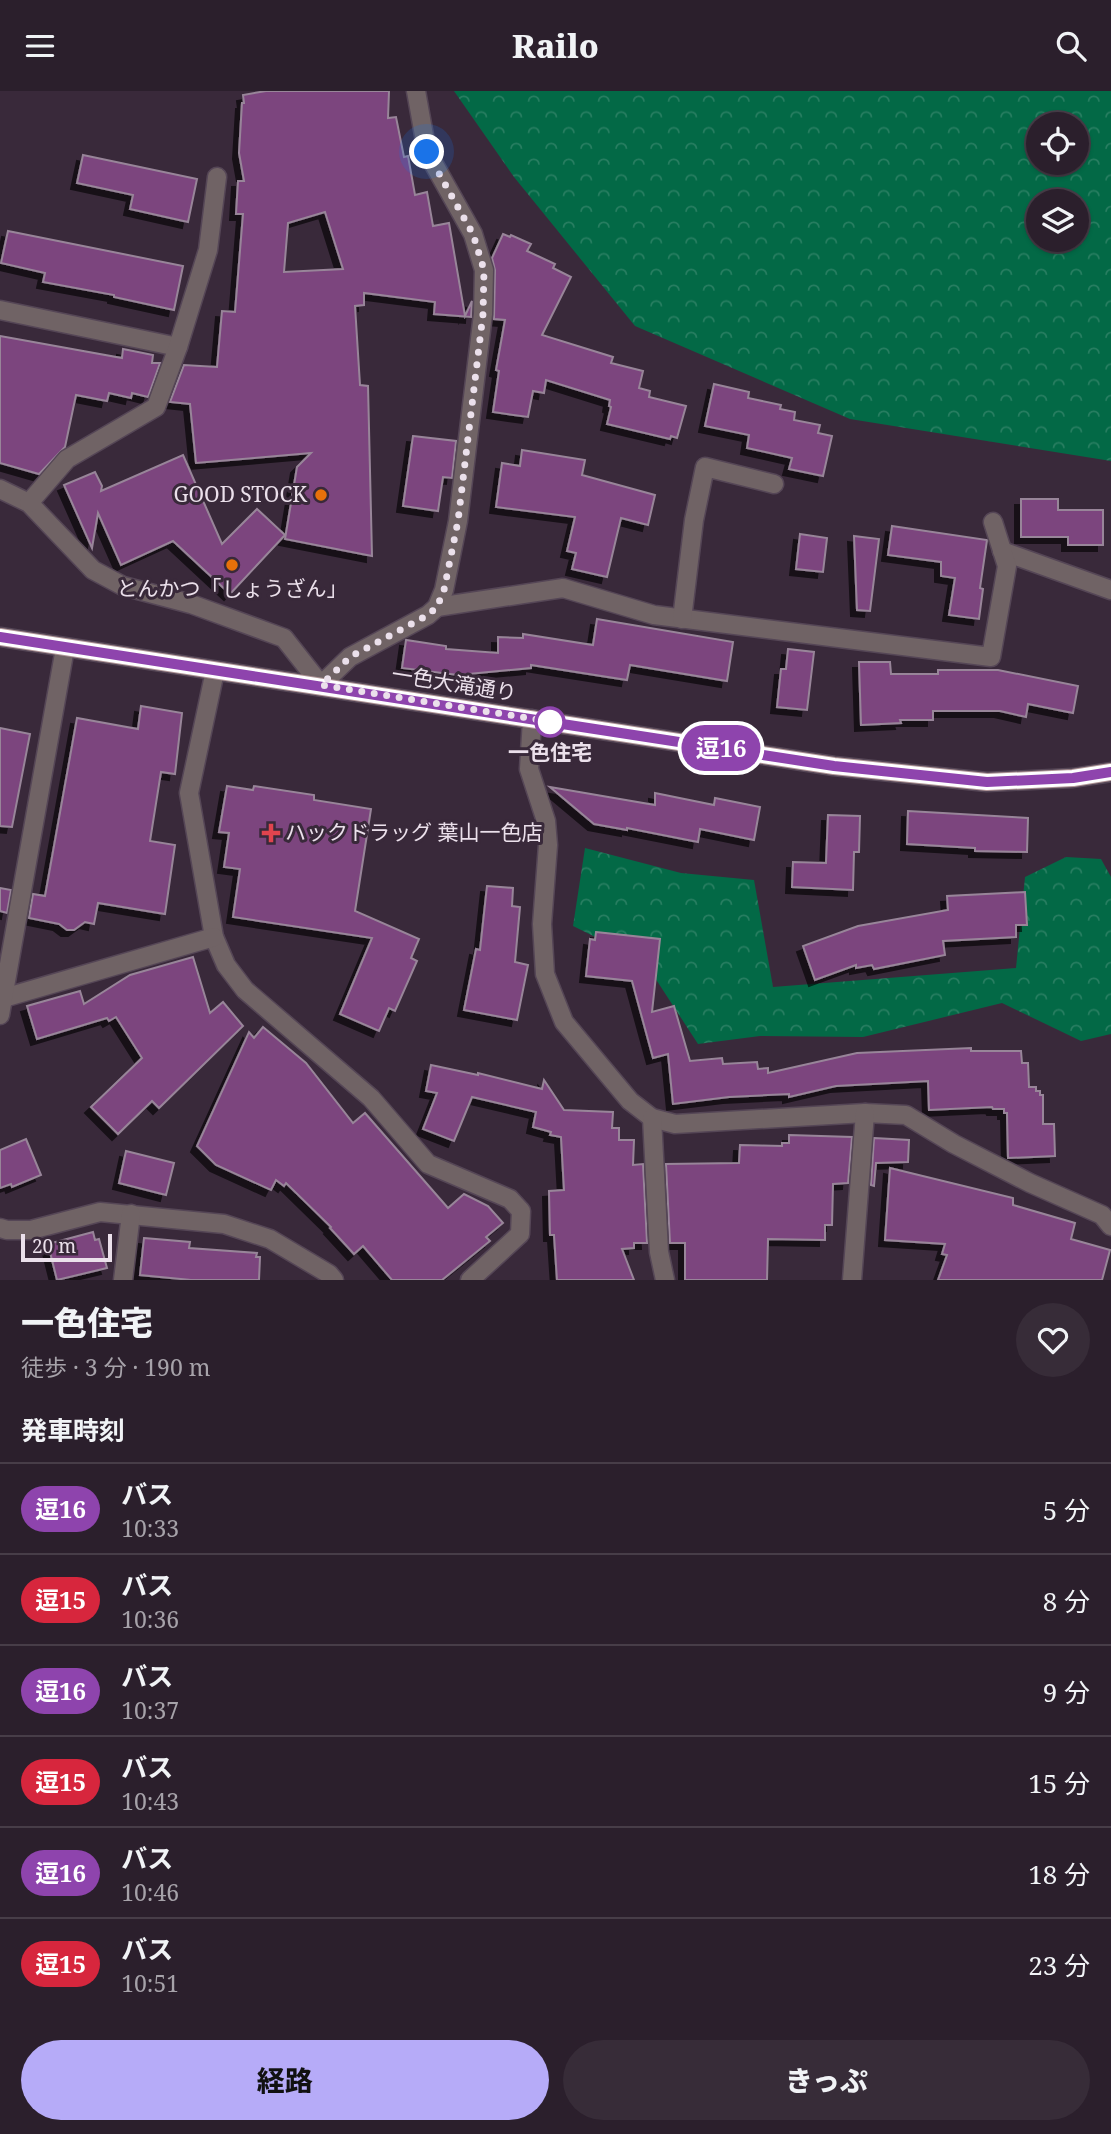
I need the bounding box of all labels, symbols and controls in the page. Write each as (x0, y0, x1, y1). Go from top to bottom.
text: Railo (512, 24, 599, 67)
icon: menu (21, 27, 59, 65)
icon: search (1052, 27, 1090, 65)
map controls (1026, 112, 1089, 252)
button: locate (1026, 112, 1089, 175)
your location (409, 134, 444, 169)
button: layers (1026, 189, 1089, 252)
place label: GOOD STOCK (173, 480, 307, 508)
marker: GOOD STOCK (313, 487, 329, 503)
marker: とんかつ「しょうざん」 (224, 557, 240, 573)
place label: とんかつ「しょうざん」 (117, 574, 348, 602)
street label: 一色大滝通り (390, 659, 519, 707)
marker: 一色住宅 (535, 707, 565, 737)
line badge: 逗16 (681, 725, 761, 771)
text: 逗16 (695, 731, 747, 764)
place label: 一色住宅 (508, 738, 592, 766)
place label: ハックドラッグ 葉山一色店 (285, 818, 542, 846)
marker: ハックドラッグ 葉山一色店 (263, 825, 279, 841)
scale bar (21, 1231, 112, 1263)
text: 20 m (32, 1233, 76, 1259)
text: 一色住宅 (21, 1300, 153, 1345)
button: heart (1016, 1303, 1090, 1377)
text: 徒歩 · 3 分 · 190 m (21, 1351, 211, 1383)
text: 発車時刻 (21, 1412, 125, 1448)
text: バス (121, 1476, 173, 1512)
text: 逗16 (35, 1492, 86, 1525)
text: 5 分 (1043, 1492, 1090, 1528)
text: 10:33 (121, 1512, 179, 1544)
text: バス (121, 1567, 173, 1603)
text: 逗15 (35, 1583, 86, 1616)
text: 8 分 (1043, 1583, 1090, 1619)
text: 10:36 (121, 1603, 179, 1635)
text: バス (121, 1658, 173, 1694)
text: 逗16 (35, 1674, 86, 1707)
text: 9 分 (1043, 1674, 1090, 1710)
text: 10:37 (121, 1694, 179, 1726)
text: バス (121, 1749, 173, 1785)
text: 逗15 (35, 1765, 86, 1798)
text: 15 分 (1028, 1765, 1090, 1801)
text: 10:43 (121, 1785, 179, 1817)
text: バス (121, 1840, 173, 1876)
text: 逗16 (35, 1856, 86, 1889)
text: 18 分 (1028, 1856, 1090, 1892)
text: 10:46 (121, 1876, 179, 1908)
text: バス (121, 1931, 173, 1967)
text: 逗15 (35, 1947, 86, 1980)
text: 23 分 (1028, 1947, 1090, 1983)
text: 10:51 (121, 1967, 179, 1999)
button: 経路 (21, 2040, 549, 2120)
button: きっぷ (563, 2040, 1090, 2120)

